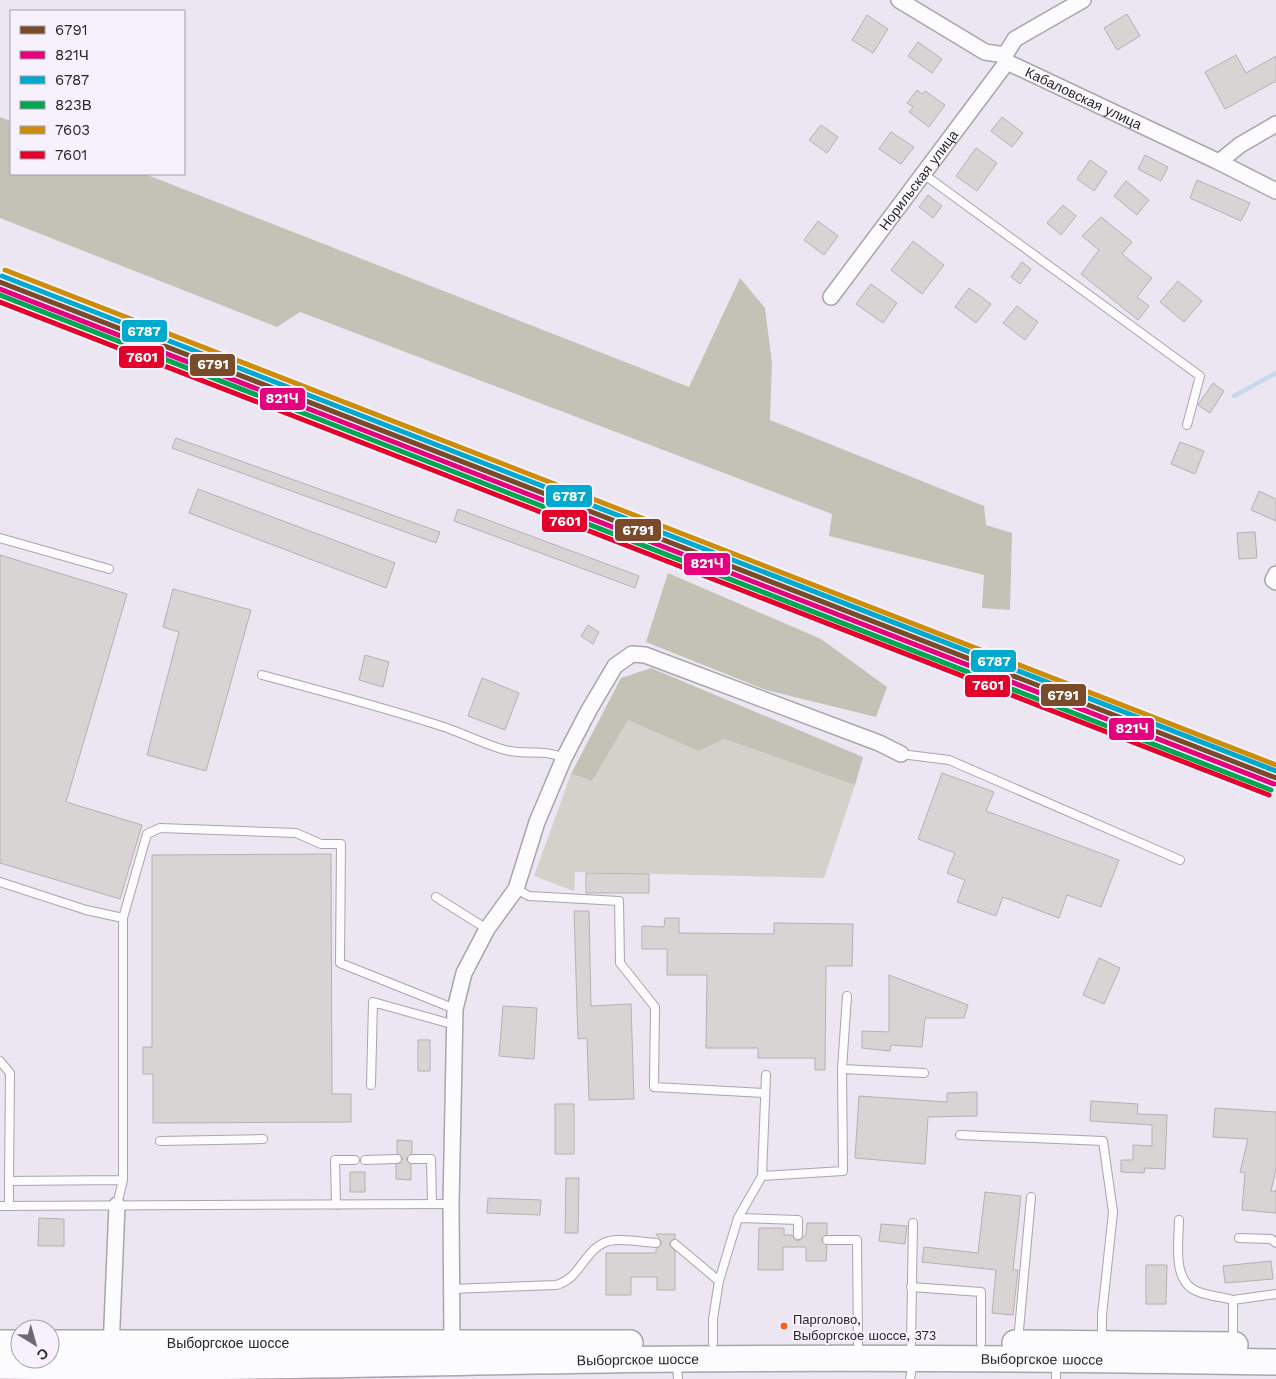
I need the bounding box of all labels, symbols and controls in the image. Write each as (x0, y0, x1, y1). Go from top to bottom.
legend (10, 10, 185, 175)
text: 6791 (55, 21, 88, 39)
text: 821Ч (55, 46, 89, 64)
street label: Кабаловская улица (1023, 64, 1145, 133)
text: 6787 (55, 71, 89, 89)
text: 823В (55, 96, 92, 114)
text: 7603 (55, 121, 90, 139)
street label: Норильская улица (876, 127, 961, 233)
text: 7601 (55, 146, 87, 164)
line badge: 6787 (121, 319, 168, 343)
text: 6787 (127, 323, 161, 339)
line badge: 7601 (118, 345, 165, 369)
text: 7601 (126, 349, 158, 365)
line badge: 6791 (189, 353, 236, 377)
text: 6791 (197, 356, 229, 372)
line badge: 821Ч (259, 387, 306, 411)
text: 821Ч (266, 390, 299, 406)
line badge: 6787 (545, 484, 593, 508)
text: 6787 (552, 488, 586, 504)
line badge: 7601 (541, 509, 588, 533)
text: 7601 (549, 513, 581, 529)
line badge: 6791 (614, 518, 662, 542)
text: 6791 (622, 522, 654, 538)
line badge: 821Ч (683, 552, 731, 576)
text: 821Ч (691, 555, 724, 571)
line badge: 6787 (970, 649, 1017, 673)
text: 6787 (977, 653, 1011, 669)
line badge: 7601 (964, 674, 1011, 698)
text: 7601 (972, 677, 1004, 693)
line badge: 6791 (1040, 683, 1087, 707)
text: 6791 (1047, 687, 1079, 703)
line badge: 821Ч (1108, 717, 1155, 741)
text: 821Ч (1116, 720, 1149, 736)
place label: Парголово, Выборгское шоссе, 373 (793, 1312, 936, 1343)
north arrow (10, 1319, 60, 1369)
marker: Парголово, Выборгское шоссе, 373 (779, 1321, 789, 1331)
street label: Выборгское шоссе (167, 1335, 289, 1351)
text: С (34, 1345, 52, 1364)
street label: Выборгское шоссе (577, 1351, 699, 1368)
street label: Выборгское шоссе (981, 1351, 1103, 1368)

